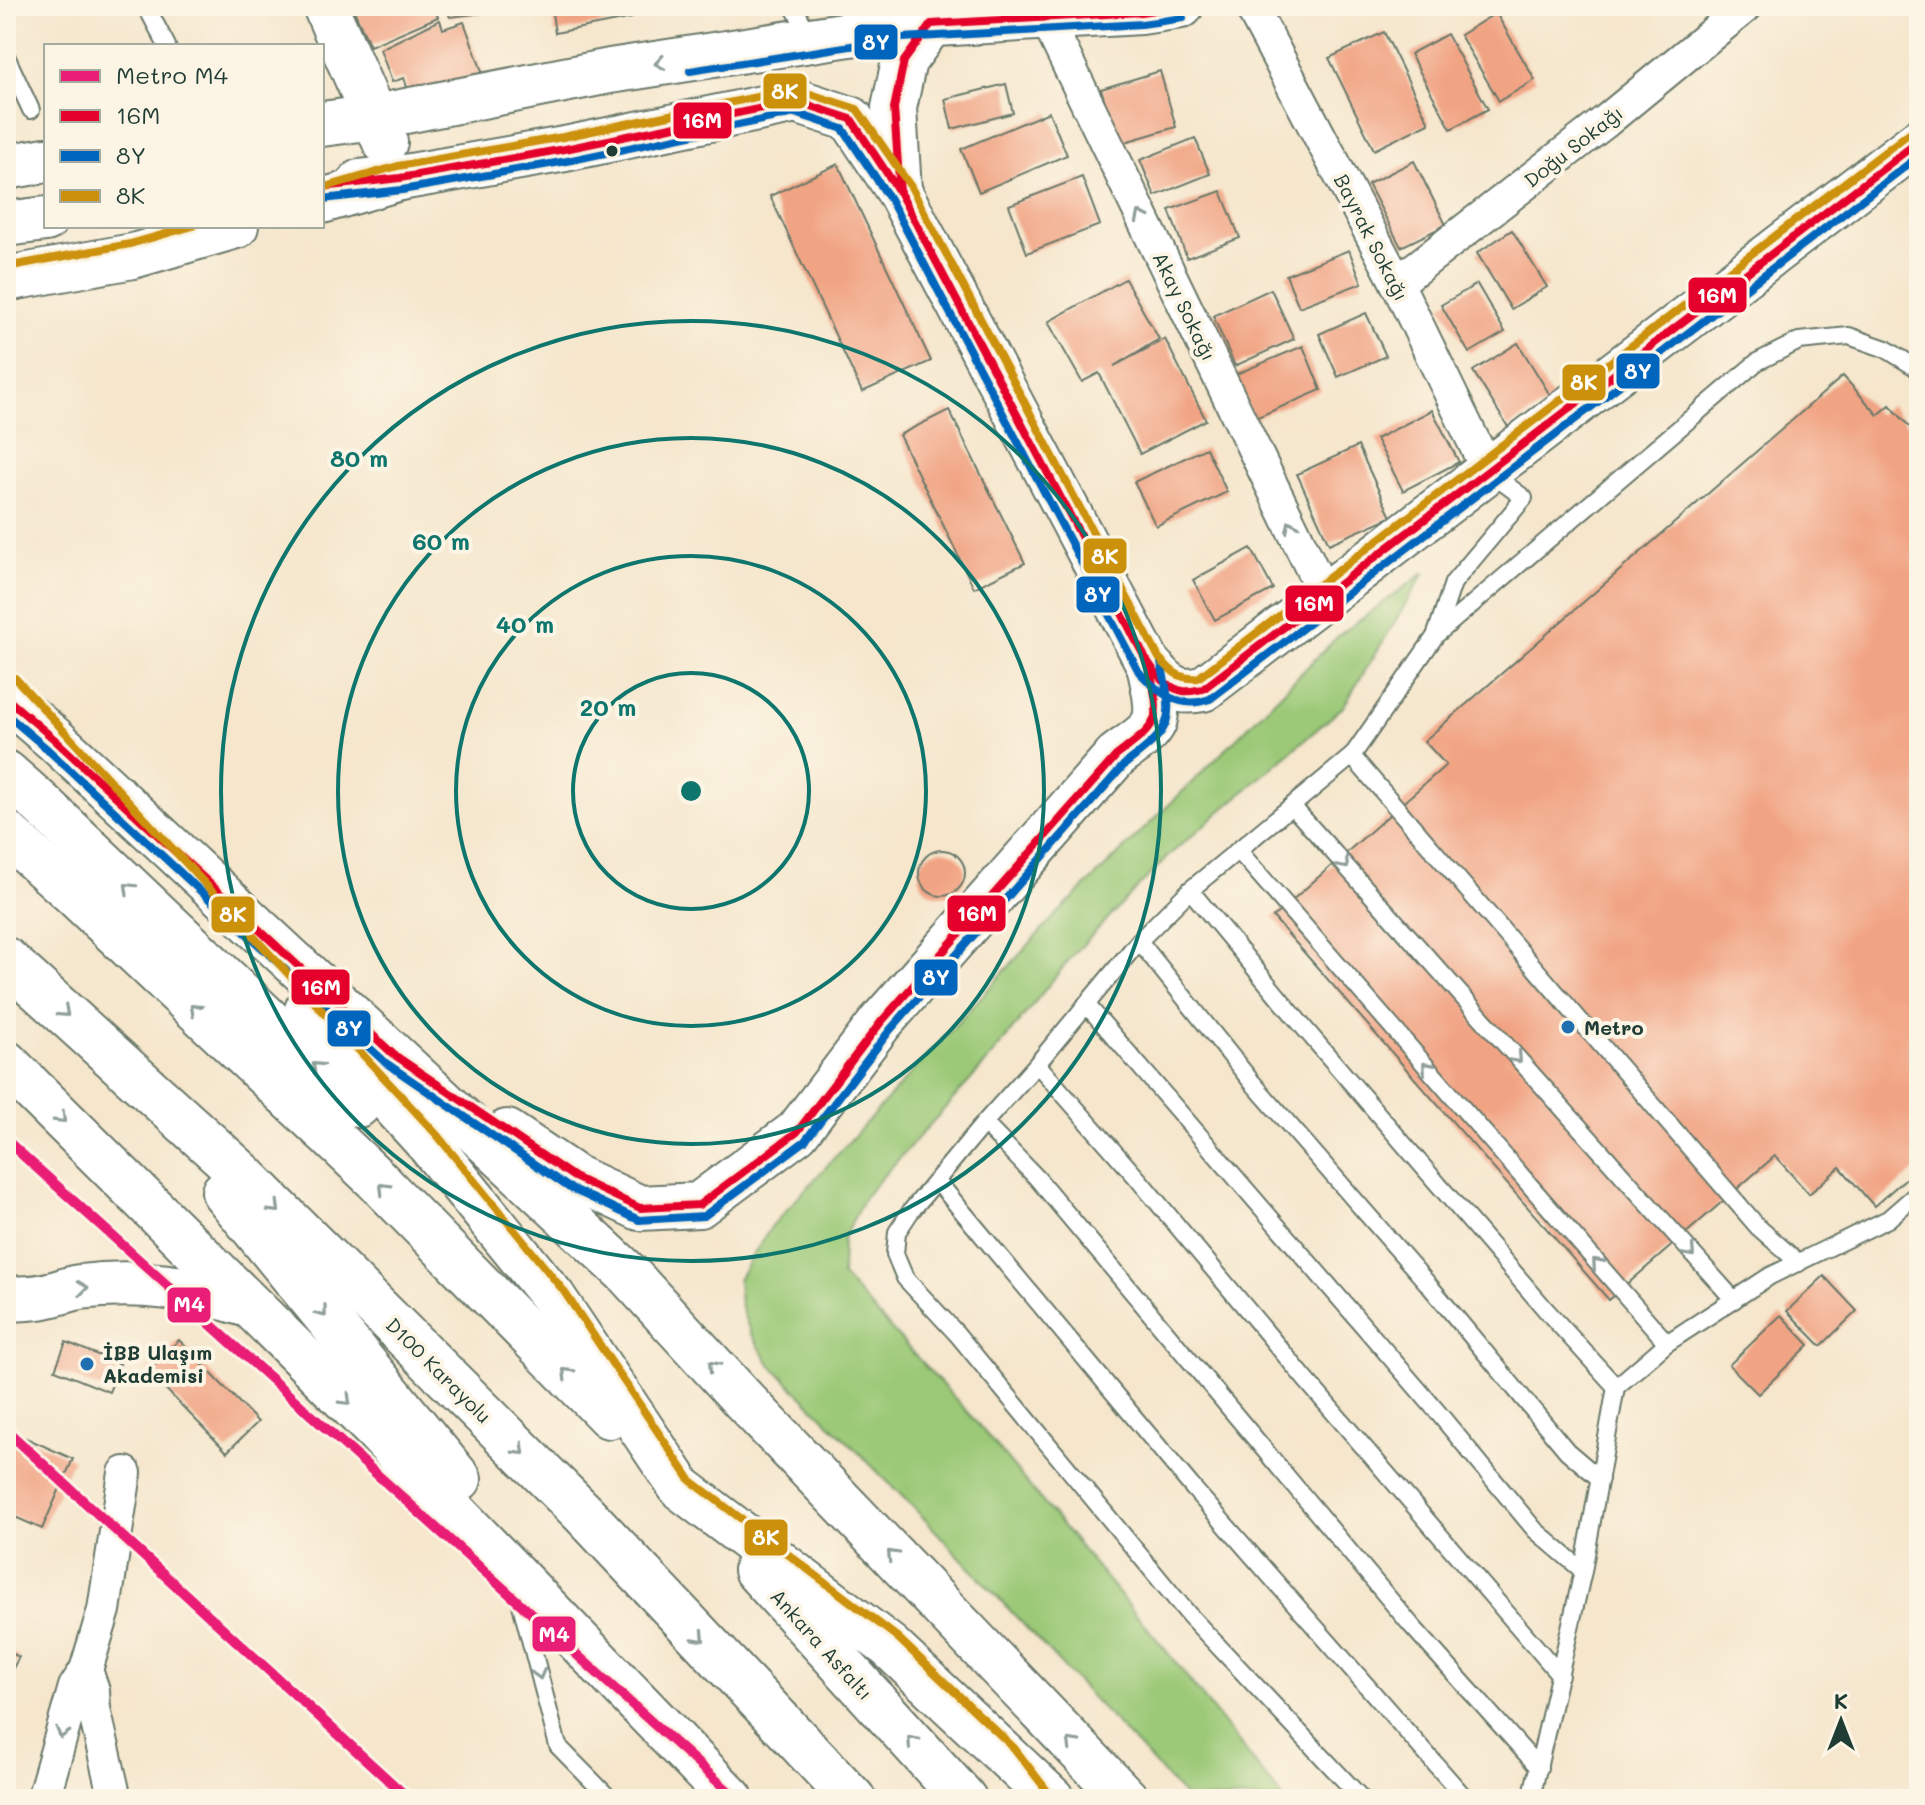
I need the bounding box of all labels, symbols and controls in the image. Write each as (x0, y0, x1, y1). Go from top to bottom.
line badge: 8Y (853, 23, 899, 61)
text: 8Y (862, 27, 890, 56)
legend (44, 44, 324, 228)
one-way arrow (653, 54, 667, 71)
text: Metro M4 (116, 59, 228, 90)
line badge: 8K (762, 72, 808, 110)
text: 8K (771, 76, 799, 105)
text: 16M (116, 99, 160, 130)
street label: Doğu Sokağı (1518, 99, 1628, 193)
line badge: 16M (672, 101, 733, 140)
text: 16M (682, 105, 722, 134)
text: 8Y (116, 139, 146, 170)
unlabelled marker (604, 143, 620, 159)
street label: Bayrak Sokağı (1329, 169, 1415, 305)
text: 8K (116, 179, 146, 210)
one-way arrow (1135, 209, 1151, 224)
street label: Akay Sokağı (1147, 247, 1223, 365)
line badge: 16M (1687, 276, 1748, 314)
text: 16M (1697, 280, 1737, 309)
line badge: 8Y (1615, 352, 1661, 390)
text: 8Y (1624, 356, 1652, 385)
line badge: 8K (1561, 363, 1607, 402)
text: 8K (1570, 367, 1598, 396)
text: 80 m (330, 442, 388, 473)
one-way arrow (1285, 519, 1301, 534)
text: 60 m (412, 525, 470, 556)
line badge: 8K (1082, 537, 1128, 575)
text: 8K (1091, 541, 1119, 570)
line badge: 8Y (1075, 575, 1121, 614)
text: 8Y (1084, 579, 1112, 608)
line badge: 16M (1284, 584, 1345, 623)
text: 16M (1294, 588, 1334, 617)
text: 40 m (496, 608, 554, 639)
text: 20 m (580, 691, 636, 722)
centre of rings (677, 777, 705, 805)
one-way arrow (1334, 855, 1349, 869)
one-way arrow (123, 883, 138, 897)
line badge: 16M (946, 894, 1007, 933)
line badge: 8K (210, 895, 256, 934)
text: 16M (957, 898, 997, 927)
text: 8K (219, 899, 247, 928)
line badge: 8Y (913, 958, 959, 997)
text: 8Y (922, 962, 950, 991)
line badge: 16M (290, 968, 351, 1006)
text: 16M (301, 972, 341, 1001)
one-way arrow (54, 1003, 69, 1017)
one-way arrow (190, 1004, 205, 1018)
line badge: 8Y (326, 1009, 372, 1048)
text: 8Y (335, 1013, 363, 1042)
place label: Metro (1584, 1014, 1644, 1040)
marker: Metro (1559, 1018, 1577, 1036)
one-way arrow (1507, 1048, 1522, 1063)
one-way arrow (312, 1061, 326, 1076)
one-way arrow (1422, 1062, 1437, 1077)
one-way arrow (52, 1109, 66, 1123)
one-way arrow (379, 1183, 393, 1197)
one-way arrow (266, 1198, 280, 1213)
one-way arrow (1680, 1242, 1695, 1257)
one-way arrow (1593, 1258, 1607, 1273)
one-way arrow (76, 1280, 90, 1297)
line badge: M4 (166, 1286, 212, 1324)
text: M4 (173, 1289, 205, 1318)
one-way arrow (313, 1303, 327, 1318)
street label: D100 Karayolu (381, 1312, 497, 1428)
place label: İBB Ulaşım Akademisi (103, 1339, 212, 1388)
marker: İBB Ulaşım Akademisi (78, 1355, 96, 1373)
one-way arrow (709, 1361, 723, 1376)
one-way arrow (562, 1368, 576, 1382)
one-way arrow (337, 1391, 351, 1405)
one-way arrow (510, 1441, 525, 1455)
line badge: 8K (743, 1518, 789, 1557)
text: 8K (752, 1522, 780, 1551)
one-way arrow (887, 1550, 902, 1564)
street label: Ankara Asfaltı (765, 1583, 879, 1705)
line badge: M4 (531, 1615, 577, 1653)
text: M4 (538, 1619, 570, 1648)
one-way arrow (691, 1628, 705, 1642)
one-way arrow (530, 1667, 547, 1681)
north arrow (1801, 1681, 1881, 1761)
text: K (1834, 1686, 1848, 1715)
one-way arrow (54, 1726, 71, 1740)
one-way arrow (907, 1736, 921, 1751)
one-way arrow (1067, 1737, 1081, 1752)

